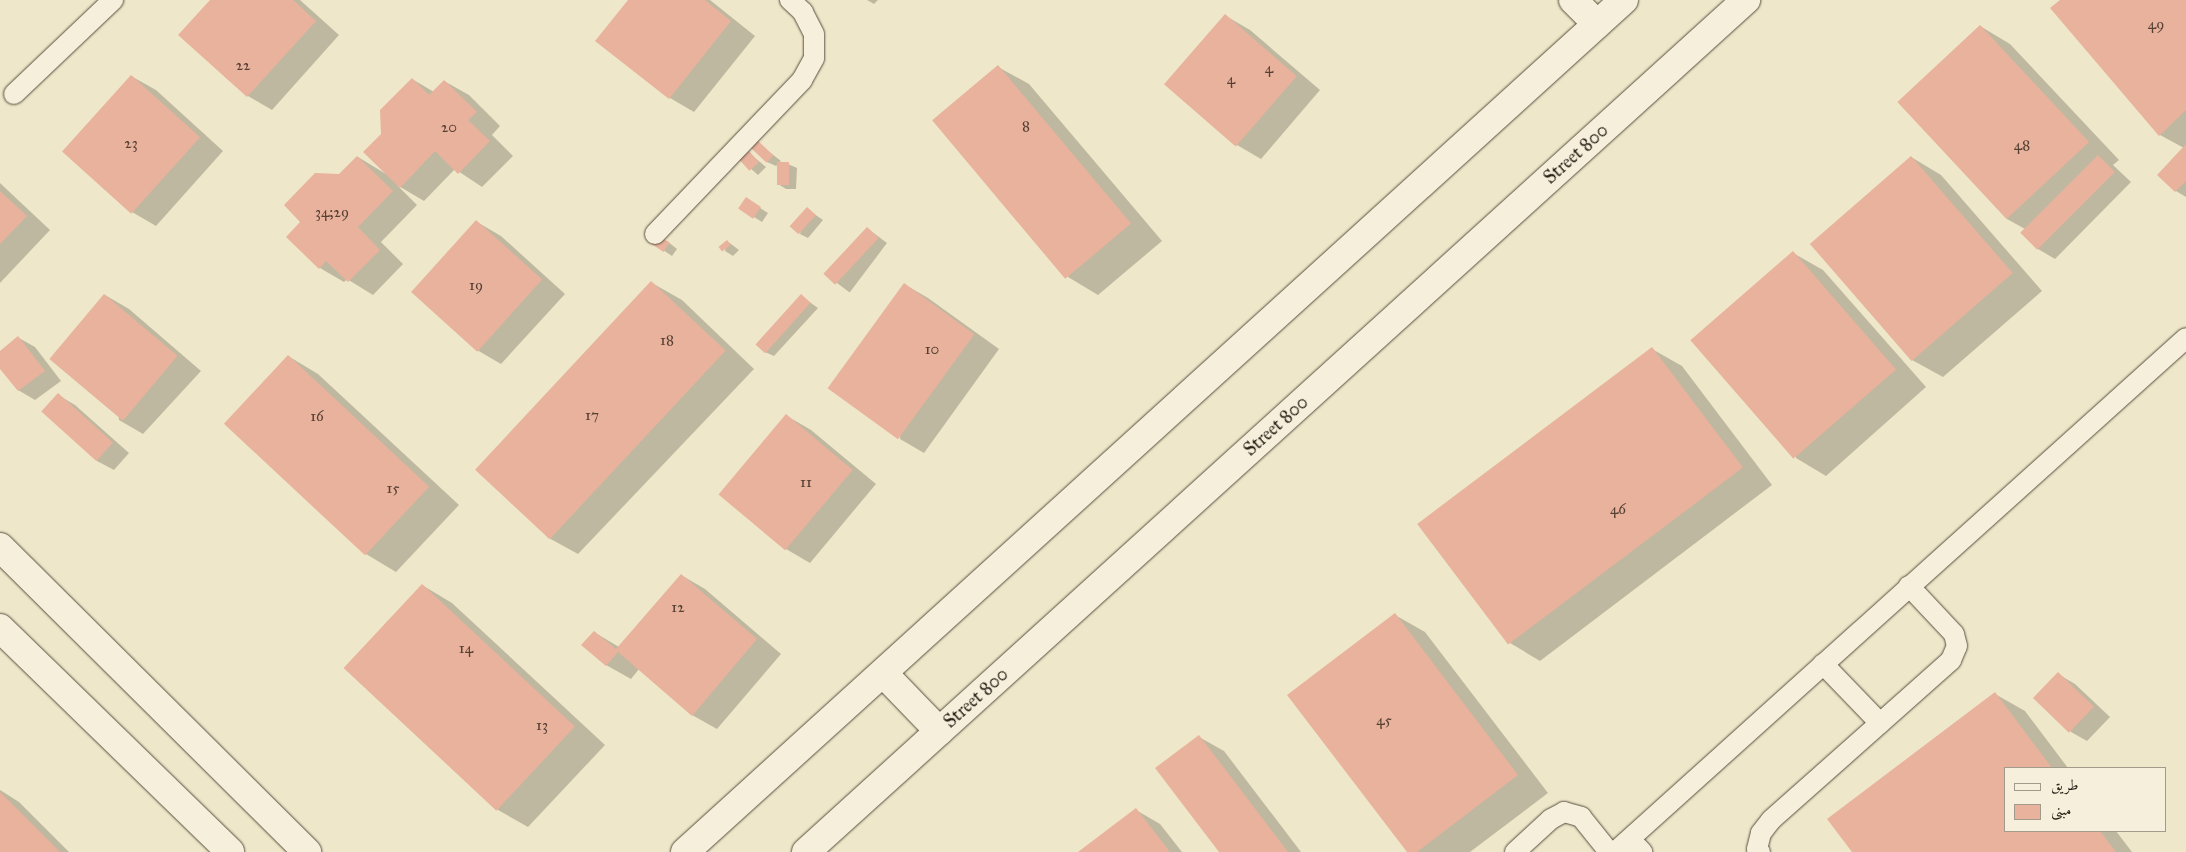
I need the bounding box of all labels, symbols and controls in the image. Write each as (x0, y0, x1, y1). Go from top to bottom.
house number: 49 (2148, 16, 2164, 34)
house number: 22 (236, 57, 250, 75)
house number: 4 (1265, 60, 1273, 78)
house number: 4 (1227, 71, 1235, 89)
house number: 8 (1022, 118, 1030, 136)
house number: 20 (441, 119, 457, 137)
street label: Street 800 (1539, 120, 1613, 188)
house number: 23 (124, 135, 138, 153)
house number: 48 (2014, 137, 2030, 155)
house number: 34;29 (315, 204, 349, 222)
house number: 19 (469, 277, 483, 295)
house number: 18 (660, 332, 674, 350)
house number: 10 (925, 341, 939, 359)
street label: Street 800 (1239, 392, 1313, 460)
house number: 17 (585, 407, 599, 425)
house number: 16 (310, 408, 324, 426)
house number: 11 (800, 474, 812, 492)
house number: 15 (387, 480, 399, 498)
house number: 46 (1610, 501, 1626, 519)
house number: 12 (671, 599, 685, 617)
house number: 14 (459, 640, 473, 658)
street label: Street 800 (939, 664, 1013, 732)
house number: 45 (1376, 712, 1392, 730)
house number: 13 (536, 717, 548, 735)
legend (2004, 767, 2166, 832)
text: طريق (2051, 776, 2078, 794)
text: مبنى (2051, 801, 2071, 819)

